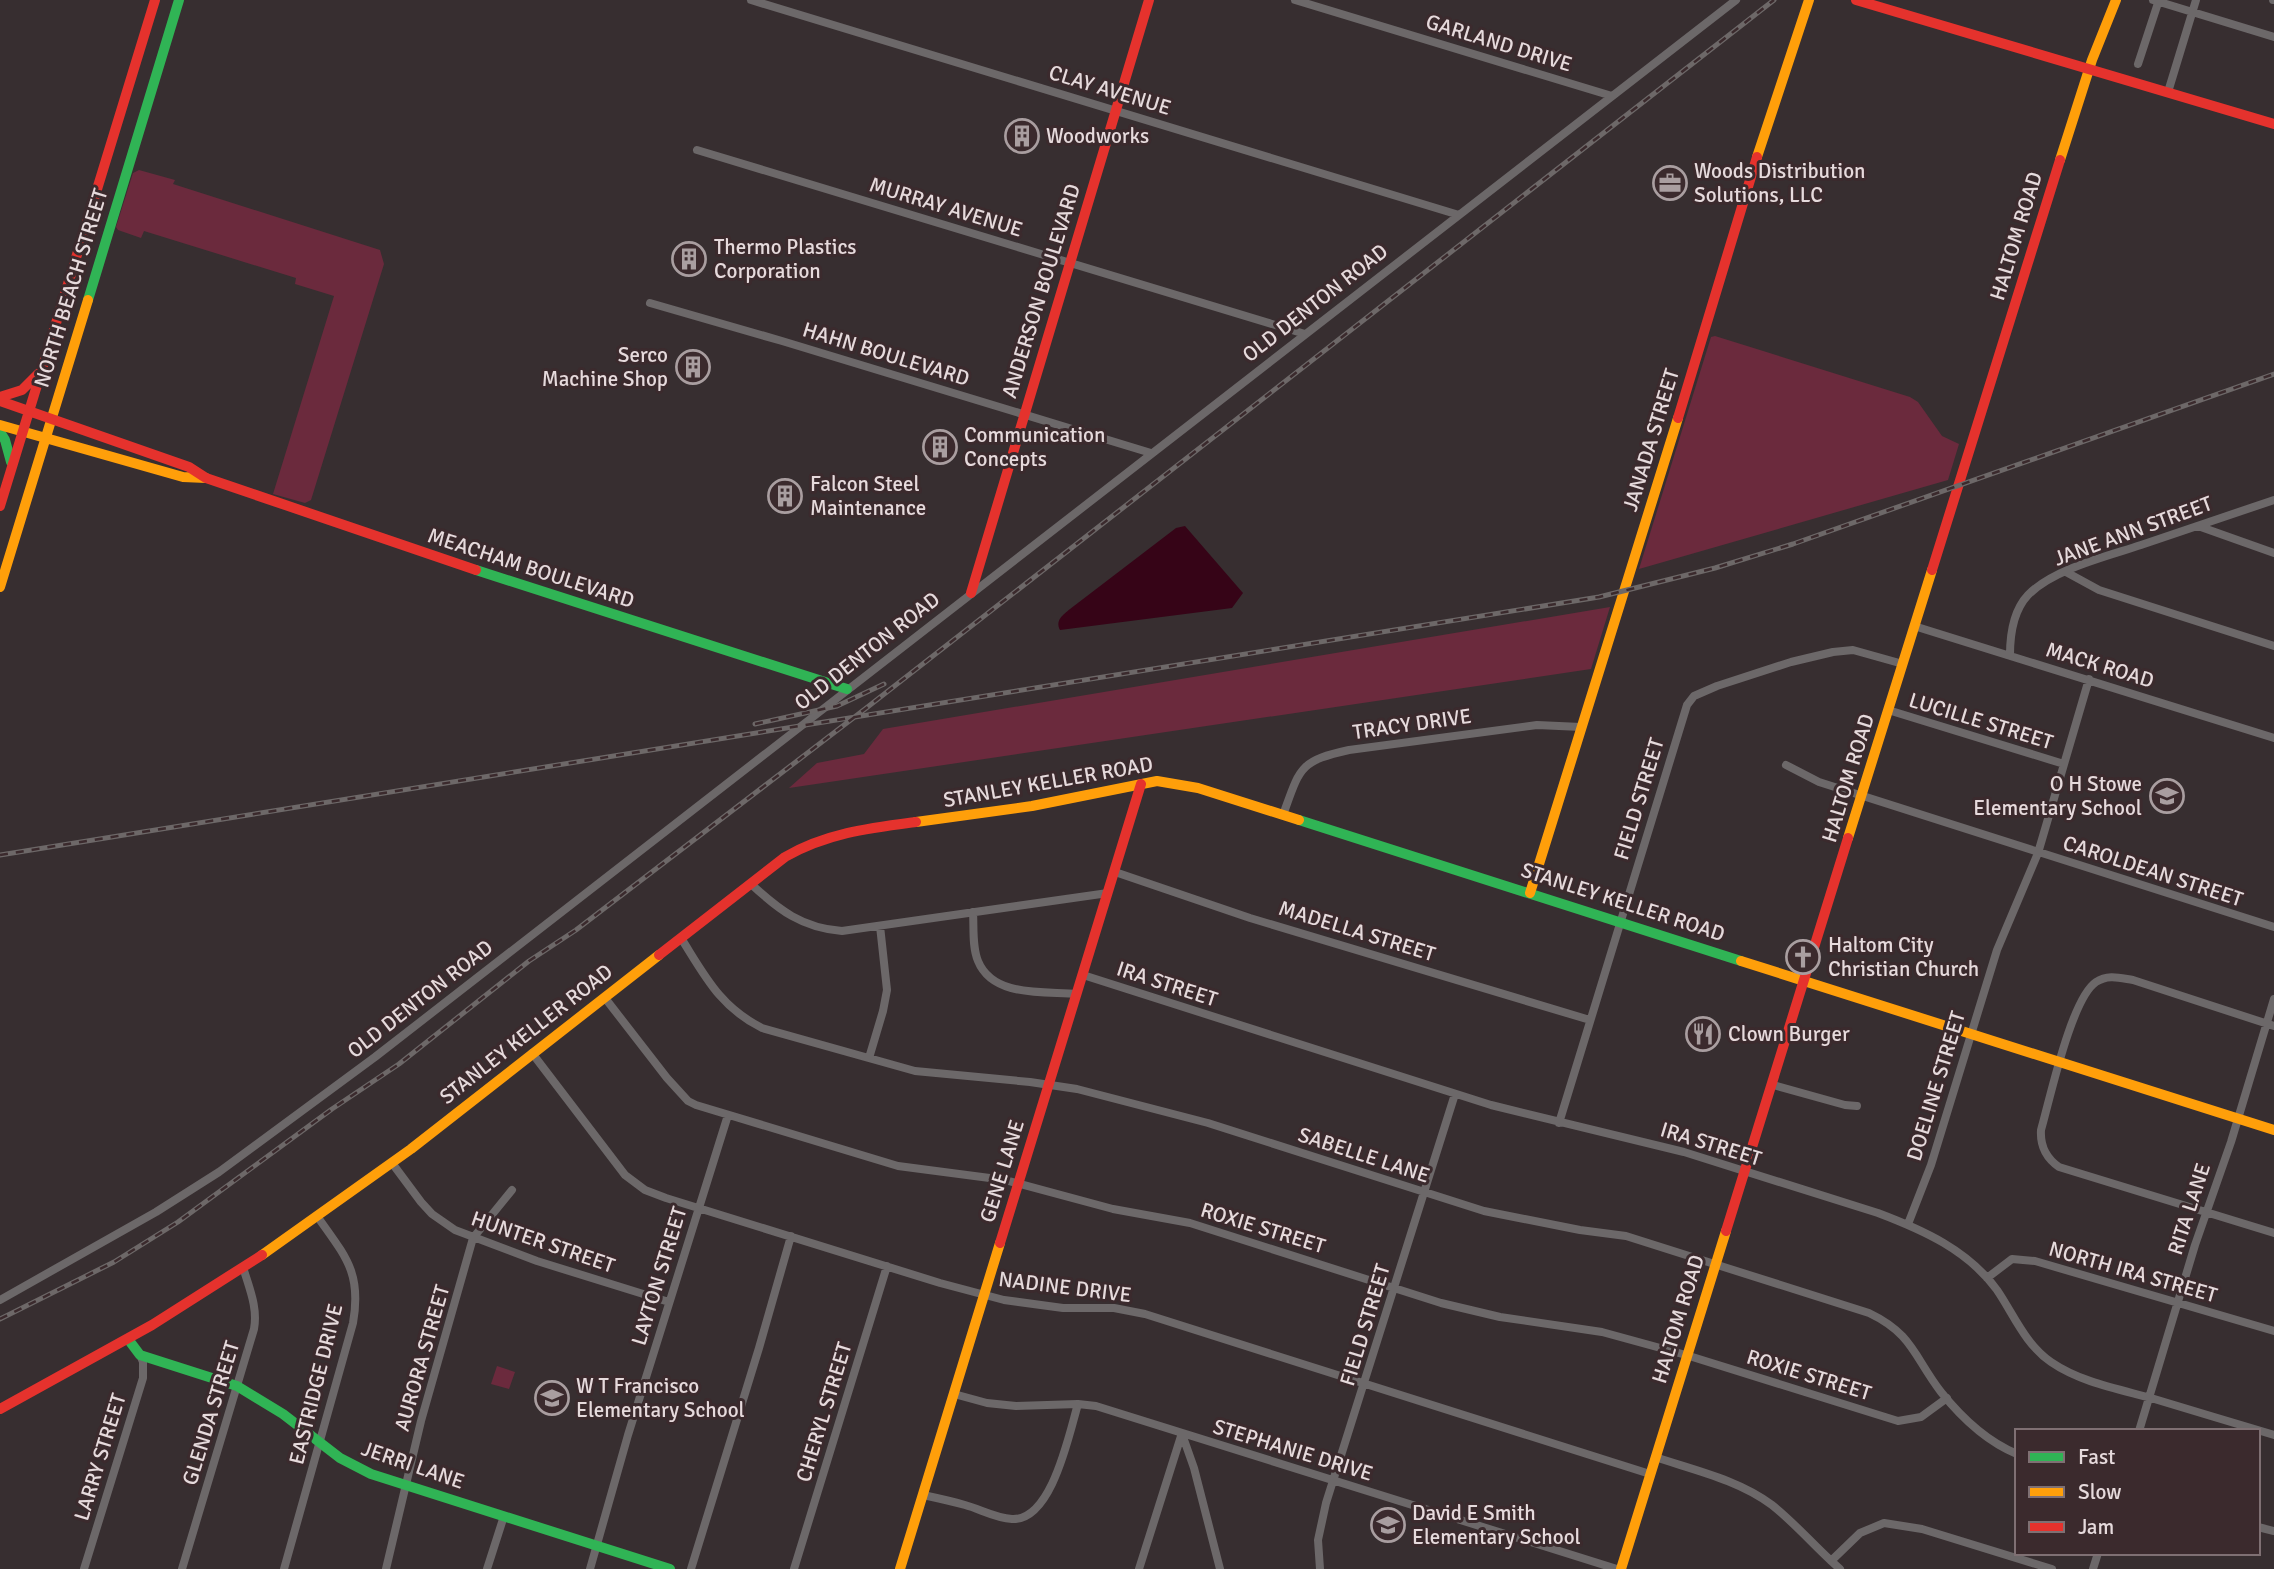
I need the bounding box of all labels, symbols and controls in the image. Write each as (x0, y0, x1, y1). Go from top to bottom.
street label: GARLAND DRIVE (1423, 8, 1575, 78)
street label: CLAY AVENUE (1046, 59, 1174, 121)
building icon: Woodworks (1003, 117, 1041, 155)
place label: Woodworks (1046, 123, 1149, 149)
place label: Woods Distribution Solutions, LLC (1694, 158, 1866, 208)
office icon: Woods Distribution Solutions, LLC (1651, 164, 1689, 202)
street label: HALTOM ROAD (1984, 169, 2048, 303)
street label: MURRAY AVENUE (866, 171, 1026, 243)
street label: ANDERSON BOULEVARD (996, 181, 1086, 401)
street label: NORTH BEACH STREET (28, 185, 114, 390)
place label: Thermo Plastics Corporation (714, 234, 857, 284)
street label: OLD DENTON ROAD (1237, 238, 1393, 368)
building icon: Thermo Plastics Corporation (670, 240, 708, 278)
street label: HAHN BOULEVARD (799, 316, 973, 392)
place label: Serco Machine Shop (542, 342, 668, 392)
building icon: Serco Machine Shop (674, 348, 712, 386)
street label: JANADA STREET (1617, 365, 1685, 515)
place label: Communication Concepts (964, 422, 1105, 472)
building icon: Communication Concepts (921, 428, 959, 466)
place label: Falcon Steel Maintenance (810, 471, 926, 521)
building icon: Falcon Steel Maintenance (766, 477, 804, 515)
street label: JANE ANN STREET (2050, 490, 2216, 572)
street label: MEACHAM BOULEVARD (424, 522, 638, 614)
street label: OLD DENTON ROAD (789, 586, 945, 716)
street label: MACK ROAD (2043, 636, 2157, 694)
street label: LUCILLE STREET (1906, 687, 2057, 755)
street label: TRACY DRIVE (1351, 703, 1473, 745)
street label: HALTOM ROAD (1816, 711, 1880, 845)
street label: FIELD STREET (1608, 734, 1670, 863)
street label: STANLEY KELLER ROAD (941, 751, 1155, 813)
place label: O H Stowe Elementary School (1973, 771, 2142, 821)
school or university icon: O H Stowe Elementary School (2148, 777, 2186, 815)
street label: CAROLDEAN STREET (2060, 830, 2247, 913)
street label: STANLEY KELLER ROAD (1518, 857, 1728, 947)
street label: MADELLA STREET (1276, 895, 1439, 967)
place label: Haltom City Christian Church (1828, 932, 1979, 982)
street label: OLD DENTON ROAD (342, 934, 498, 1064)
church icon: Haltom City Christian Church (1784, 938, 1822, 976)
street label: IRA STREET (1113, 956, 1221, 1013)
street label: STANLEY KELLER ROAD (434, 958, 618, 1110)
street label: DOELINE STREET (1901, 1007, 1971, 1164)
restaurant icon: Clown Burger (1684, 1015, 1722, 1053)
place label: Clown Burger (1728, 1021, 1850, 1047)
street label: IRA STREET (1657, 1116, 1765, 1172)
street label: GENE LANE (974, 1117, 1030, 1225)
street label: SABELLE LANE (1295, 1121, 1433, 1189)
street label: RITA LANE (2162, 1160, 2216, 1258)
street label: ROXIE STREET (1198, 1197, 1329, 1259)
street label: LAYTON STREET (626, 1203, 693, 1349)
street label: HUNTER STREET (468, 1205, 619, 1279)
street label: NORTH IRA STREET (2046, 1236, 2221, 1309)
street label: HALTOM ROAD (1646, 1252, 1710, 1386)
street label: FIELD STREET (1334, 1260, 1396, 1389)
street label: NADINE DRIVE (997, 1266, 1133, 1308)
street label: AURORA STREET (389, 1281, 455, 1434)
street label: EASTRIDGE DRIVE (283, 1301, 349, 1467)
street label: GLENDA STREET (177, 1337, 245, 1488)
street label: CHERYL STREET (790, 1338, 858, 1485)
street label: ROXIE STREET (1744, 1344, 1875, 1406)
place label: W T Francisco Elementary School (576, 1373, 745, 1423)
school or university icon: W T Francisco Elementary School (533, 1379, 571, 1417)
street label: LARRY STREET (68, 1390, 132, 1524)
street label: STEPHANIE DRIVE (1210, 1413, 1376, 1487)
legend (2015, 1429, 2260, 1555)
street label: JERRI LANE (358, 1435, 468, 1495)
text: Fast (2078, 1444, 2115, 1470)
text: Slow (2078, 1479, 2122, 1505)
place label: David E Smith Elementary School (1412, 1500, 1581, 1550)
school or university icon: David E Smith Elementary School (1369, 1506, 1407, 1544)
text: Jam (2078, 1514, 2114, 1540)

